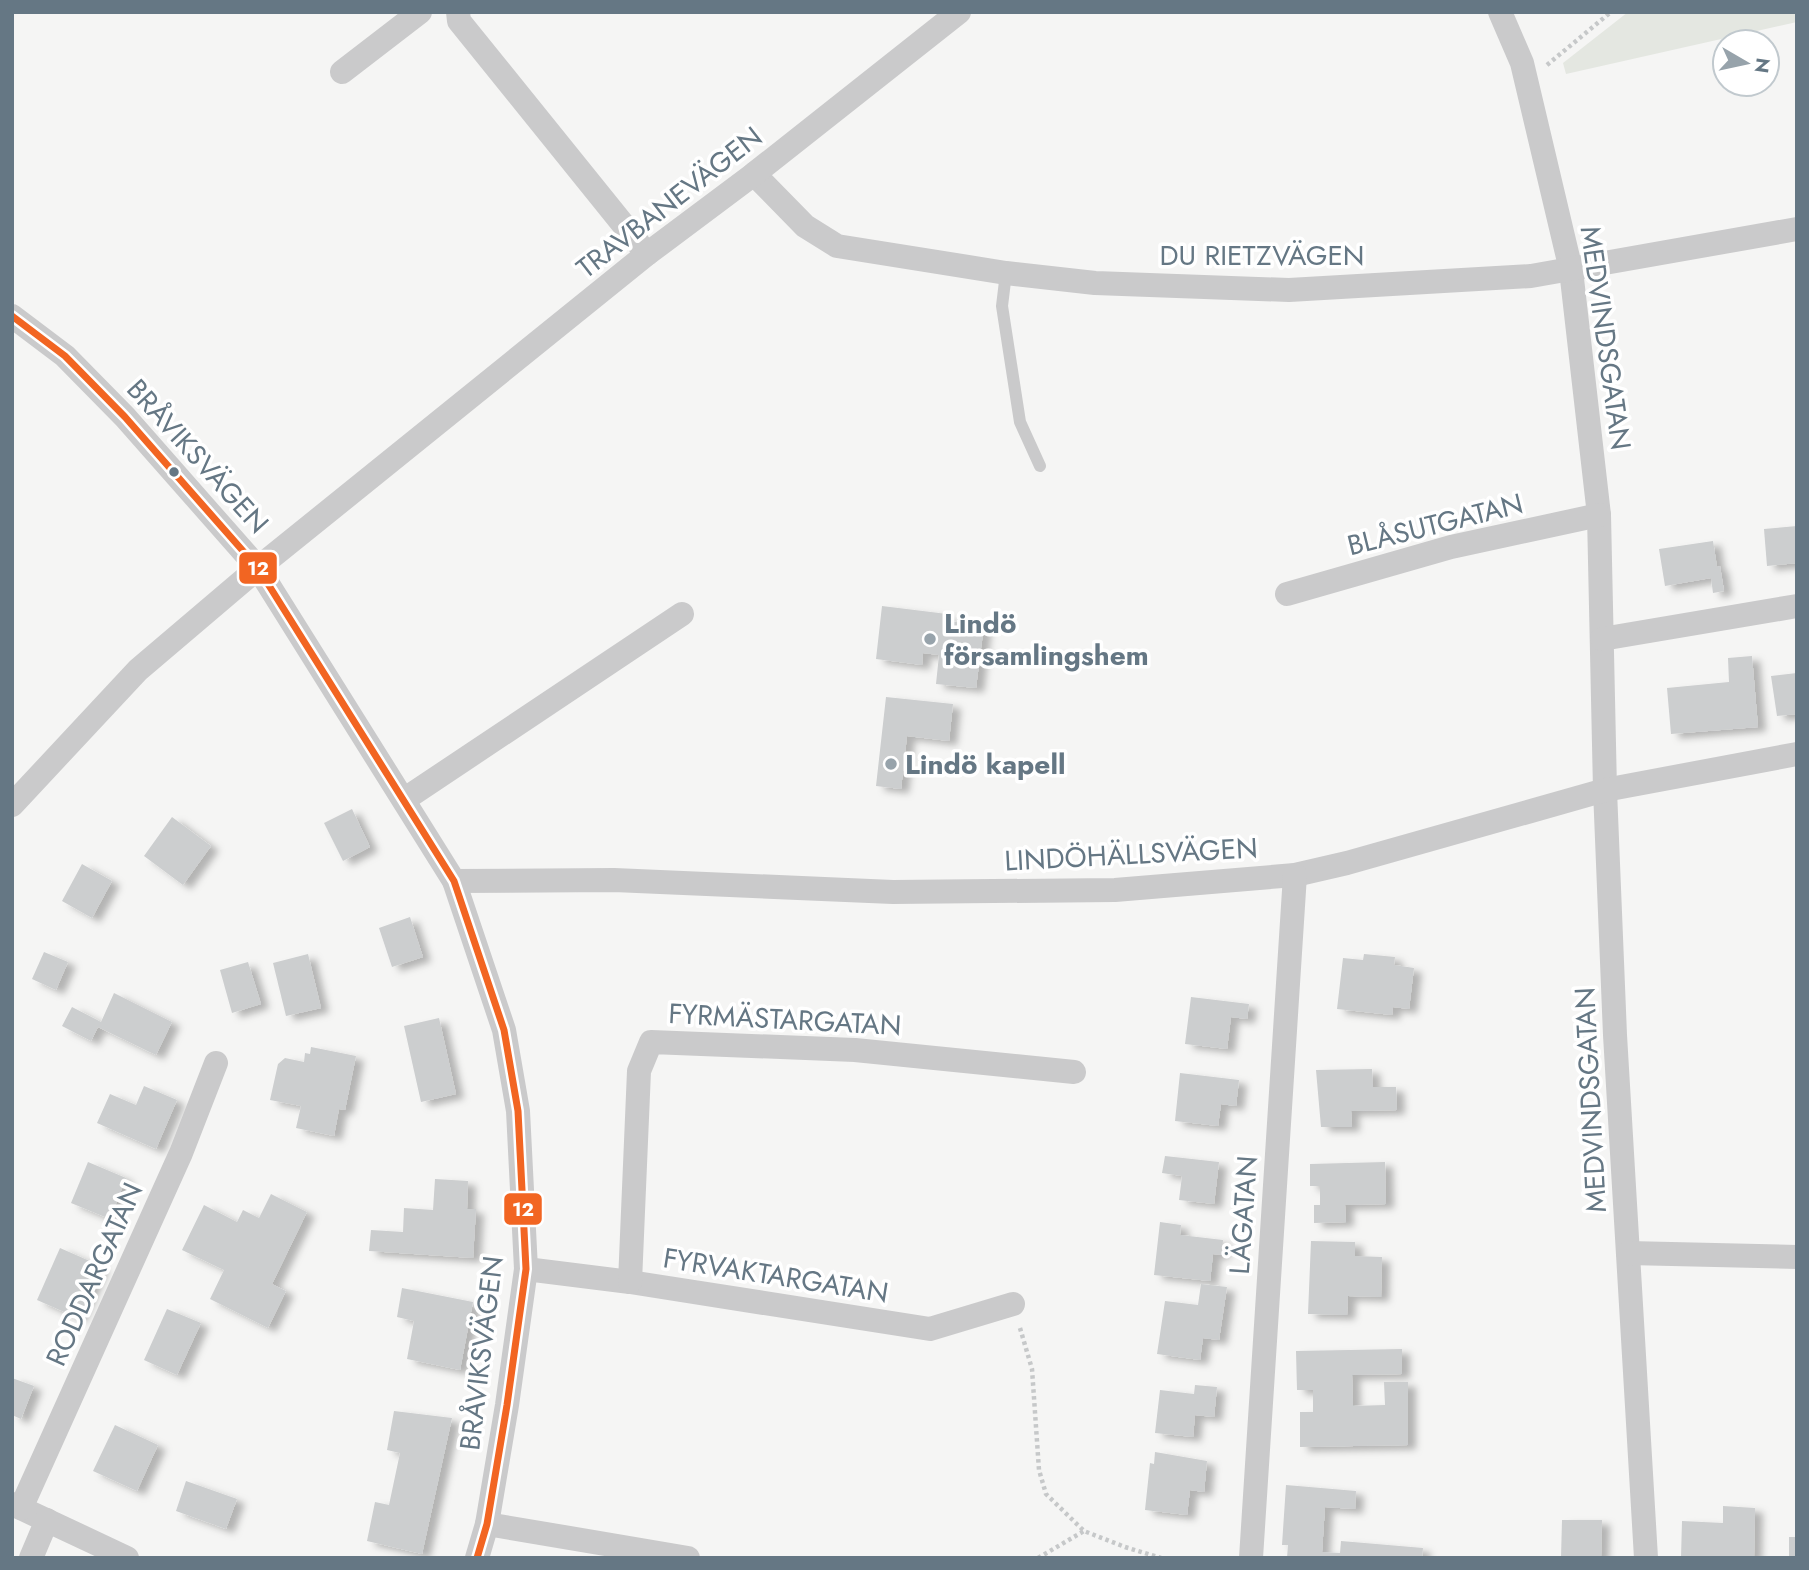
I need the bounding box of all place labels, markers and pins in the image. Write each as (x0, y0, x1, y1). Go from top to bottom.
unlabelled marker (167, 465, 181, 479)
place label: Lindö församlingshem (944, 603, 1149, 676)
marker: Lindö församlingshem (922, 631, 938, 647)
place label: Lindö kapell (905, 744, 1066, 785)
marker: Lindö kapell (883, 756, 899, 772)

